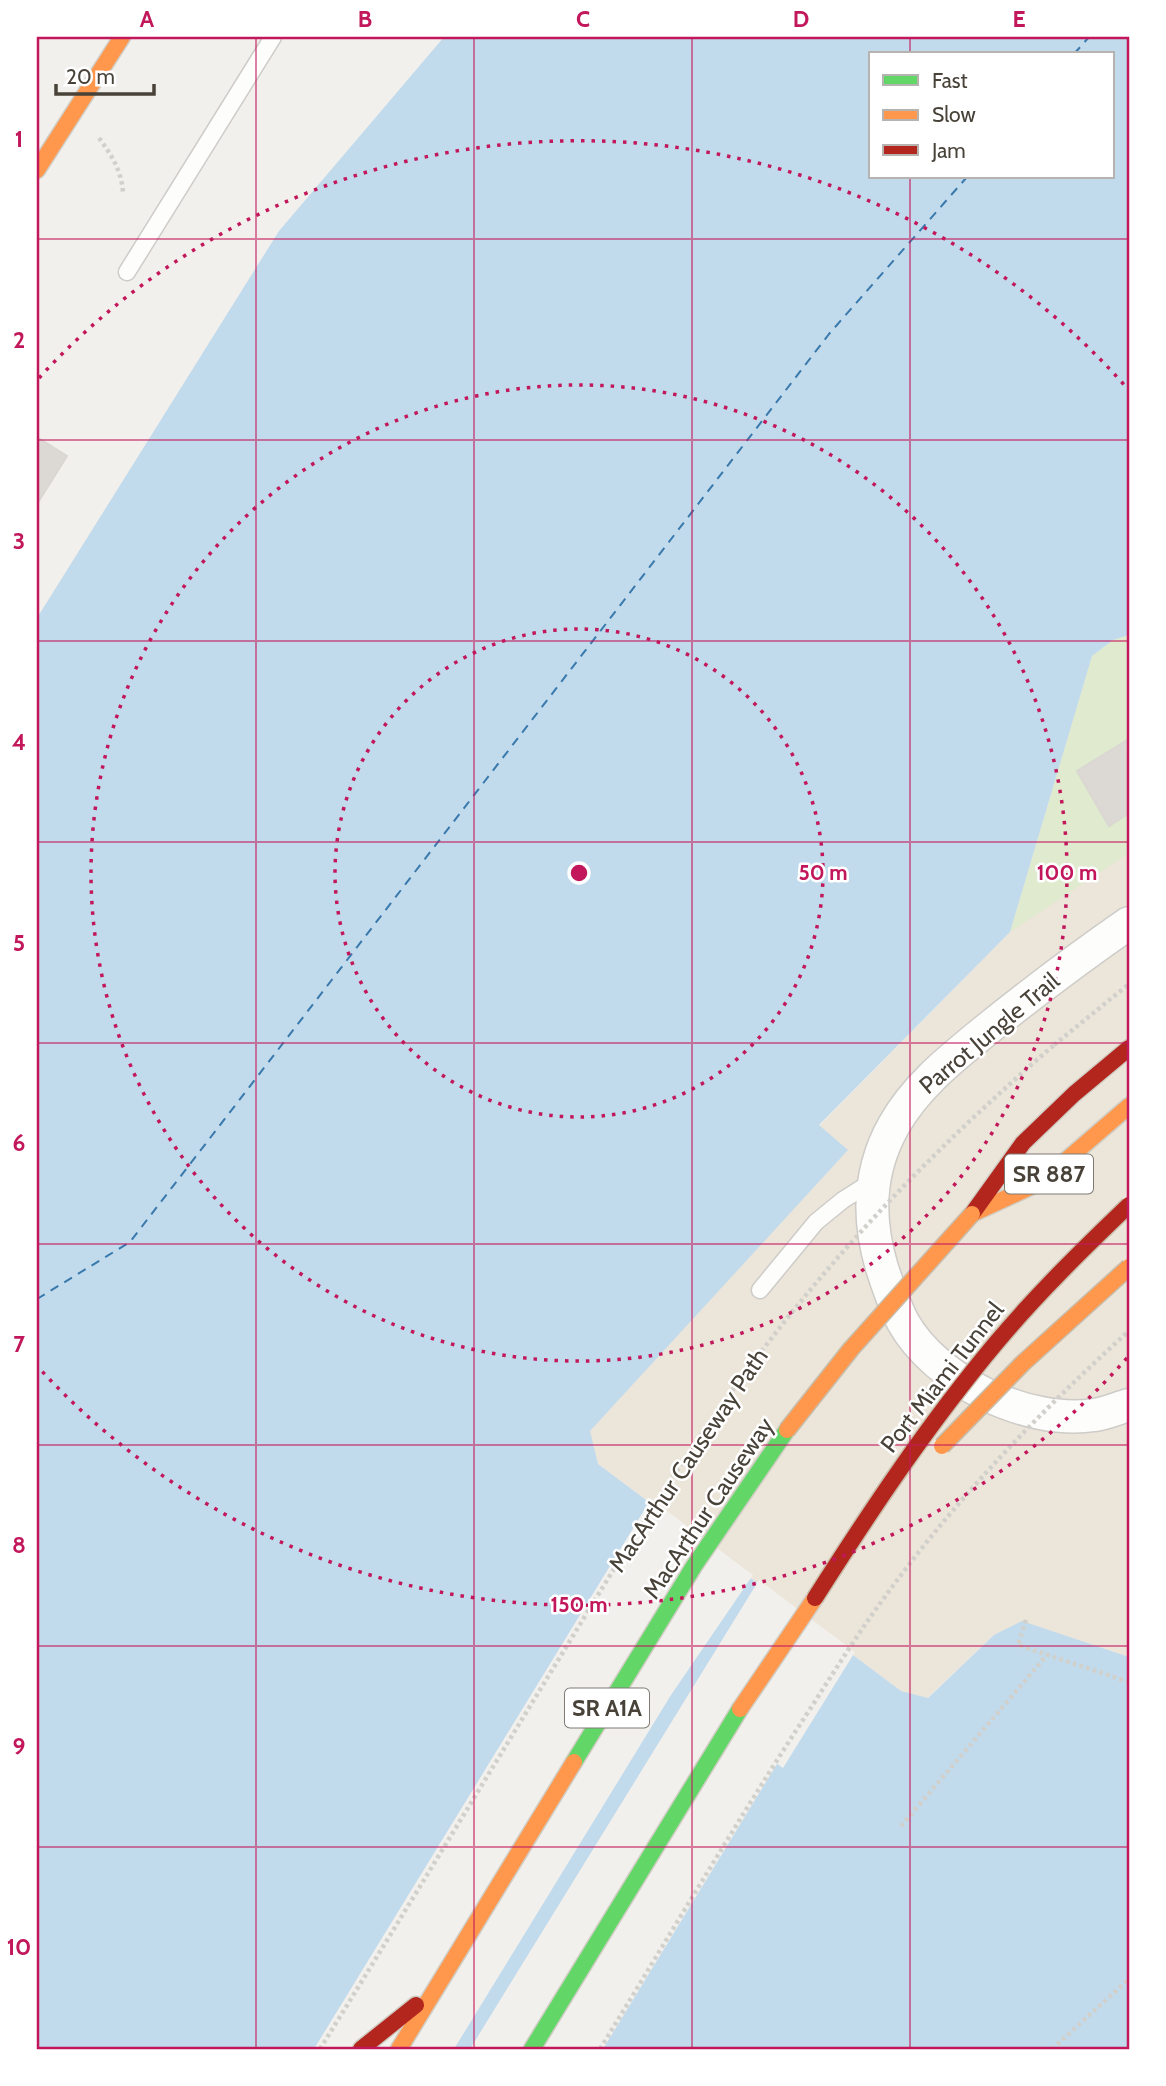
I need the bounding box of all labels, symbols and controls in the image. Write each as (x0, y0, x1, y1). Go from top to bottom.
text: A (140, 5, 155, 33)
text: B (358, 5, 372, 33)
text: C (576, 5, 590, 33)
text: D (793, 5, 809, 33)
text: E (1012, 5, 1026, 33)
scale bar (56, 52, 154, 96)
legend (869, 52, 1114, 178)
text: 20 m (66, 64, 115, 89)
text: Fast (932, 68, 968, 93)
text: Slow (932, 102, 976, 127)
text: 1 (15, 125, 23, 153)
text: Jam (931, 138, 966, 163)
text: 2 (13, 326, 25, 354)
text: 3 (13, 527, 25, 555)
text: 4 (12, 728, 26, 756)
text: 50 m (798, 860, 848, 885)
text: 100 m (1037, 860, 1097, 885)
centre of rings (567, 861, 591, 885)
text: 5 (13, 929, 25, 957)
street label: Parrot Jungle Trail (913, 966, 1065, 1100)
text: 6 (13, 1129, 25, 1157)
road number: SR 887 (1005, 1154, 1093, 1194)
street label: Port Miami Tunnel (874, 1296, 1010, 1458)
text: 7 (13, 1330, 25, 1358)
street label: MacArthur Causeway Path (602, 1343, 774, 1577)
street label: MacArthur Causeway (637, 1412, 779, 1604)
text: 8 (12, 1531, 26, 1559)
text: 150 m (551, 1592, 607, 1617)
road number: SR A1A (565, 1688, 649, 1728)
text: 9 (13, 1732, 25, 1760)
text: 10 (7, 1933, 31, 1961)

